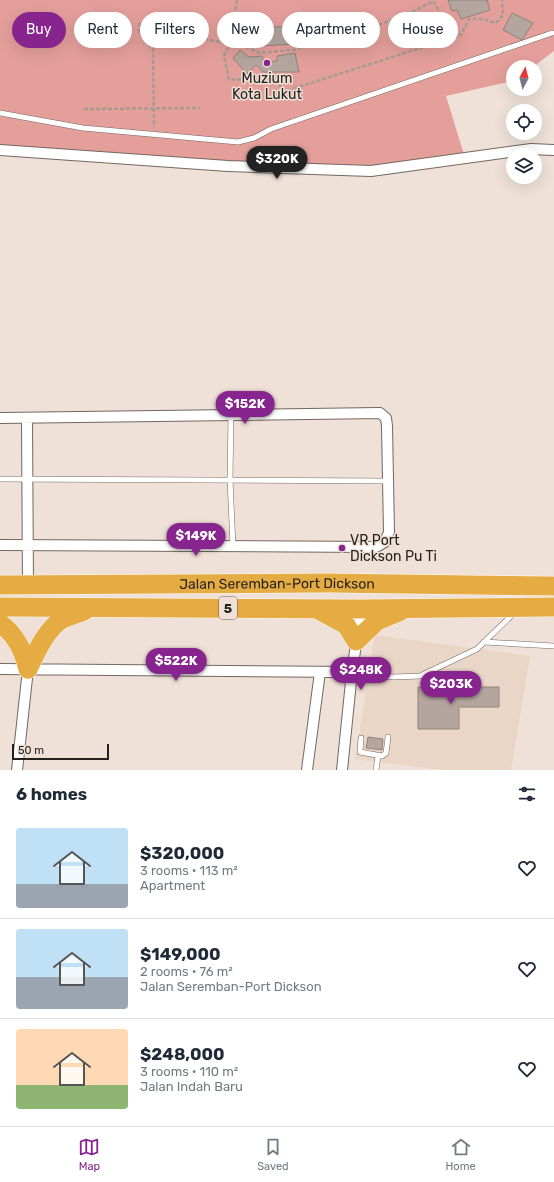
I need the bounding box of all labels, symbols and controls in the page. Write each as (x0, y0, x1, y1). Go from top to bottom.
chip: Buy (12, 12, 66, 48)
chip: Rent (74, 12, 132, 48)
chip: Filters (140, 12, 209, 48)
chip: New (217, 12, 274, 48)
chip: Apartment (282, 12, 380, 48)
chip: House (388, 12, 458, 48)
marker: Muzium Kota Lukut (262, 58, 272, 68)
north arrow (506, 60, 542, 96)
map controls (506, 60, 542, 184)
place label: Muzium Kota Lukut (232, 70, 302, 103)
button: locate (506, 104, 542, 140)
pin: $320K (249, 146, 305, 180)
button: layers (506, 148, 542, 184)
text: $320K (255, 151, 299, 166)
pin: $152K (217, 391, 273, 425)
text: $152K (225, 396, 265, 411)
pin: $149K (168, 523, 224, 557)
text: $149K (176, 528, 216, 543)
place label: VR Port Dickson Pu Ti (350, 532, 437, 565)
marker: VR Port Dickson Pu Ti (337, 543, 347, 553)
street label: Jalan Seremban-Port Dickson (179, 574, 375, 592)
road number: 5 (219, 597, 237, 619)
pin: $522K (148, 648, 204, 682)
text: $522K (155, 653, 197, 668)
pin: $248K (333, 657, 389, 691)
text: $248K (339, 662, 383, 677)
pin: $203K (423, 671, 479, 705)
text: $203K (429, 676, 473, 691)
scale bar (12, 742, 109, 761)
text: 50 m (18, 744, 44, 757)
icon: filters (516, 783, 538, 805)
text: 6 homes (16, 784, 87, 804)
text: $320,000 (140, 843, 224, 863)
icon: home (48, 844, 96, 892)
icon: heart (516, 857, 538, 879)
text: 3 rooms · 113 m² (140, 863, 238, 878)
text: Apartment (140, 878, 205, 893)
text: $149,000 (140, 944, 221, 964)
icon: home (48, 945, 96, 993)
icon: heart (516, 958, 538, 980)
text: 2 rooms · 76 m² (140, 964, 233, 979)
text: Jalan Seremban-Port Dickson (140, 979, 322, 994)
text: $248,000 (140, 1044, 225, 1064)
icon: home (48, 1045, 96, 1093)
icon: heart (516, 1058, 538, 1080)
text: 3 rooms · 110 m² (140, 1064, 238, 1079)
text: Jalan Indah Baru (140, 1079, 243, 1094)
tab: Map (78, 1136, 100, 1173)
tab: Saved (257, 1136, 289, 1173)
tab: Home (445, 1136, 476, 1173)

